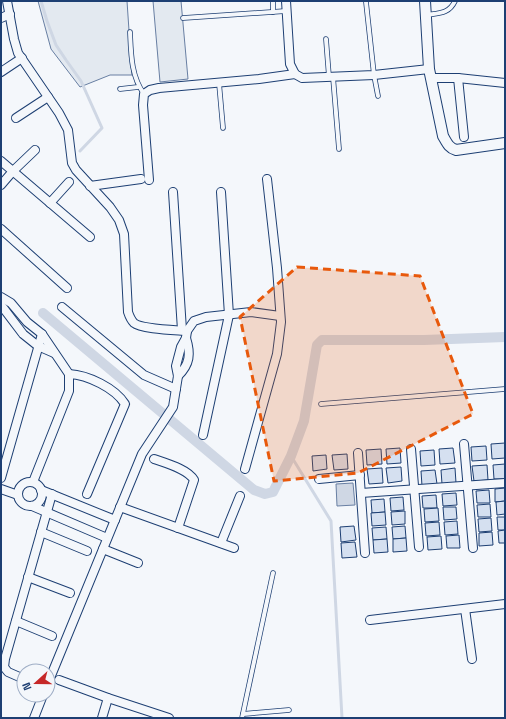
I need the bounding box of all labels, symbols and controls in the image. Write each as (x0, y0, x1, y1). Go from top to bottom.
north arrow (16, 663, 56, 703)
text: N (19, 681, 35, 693)

